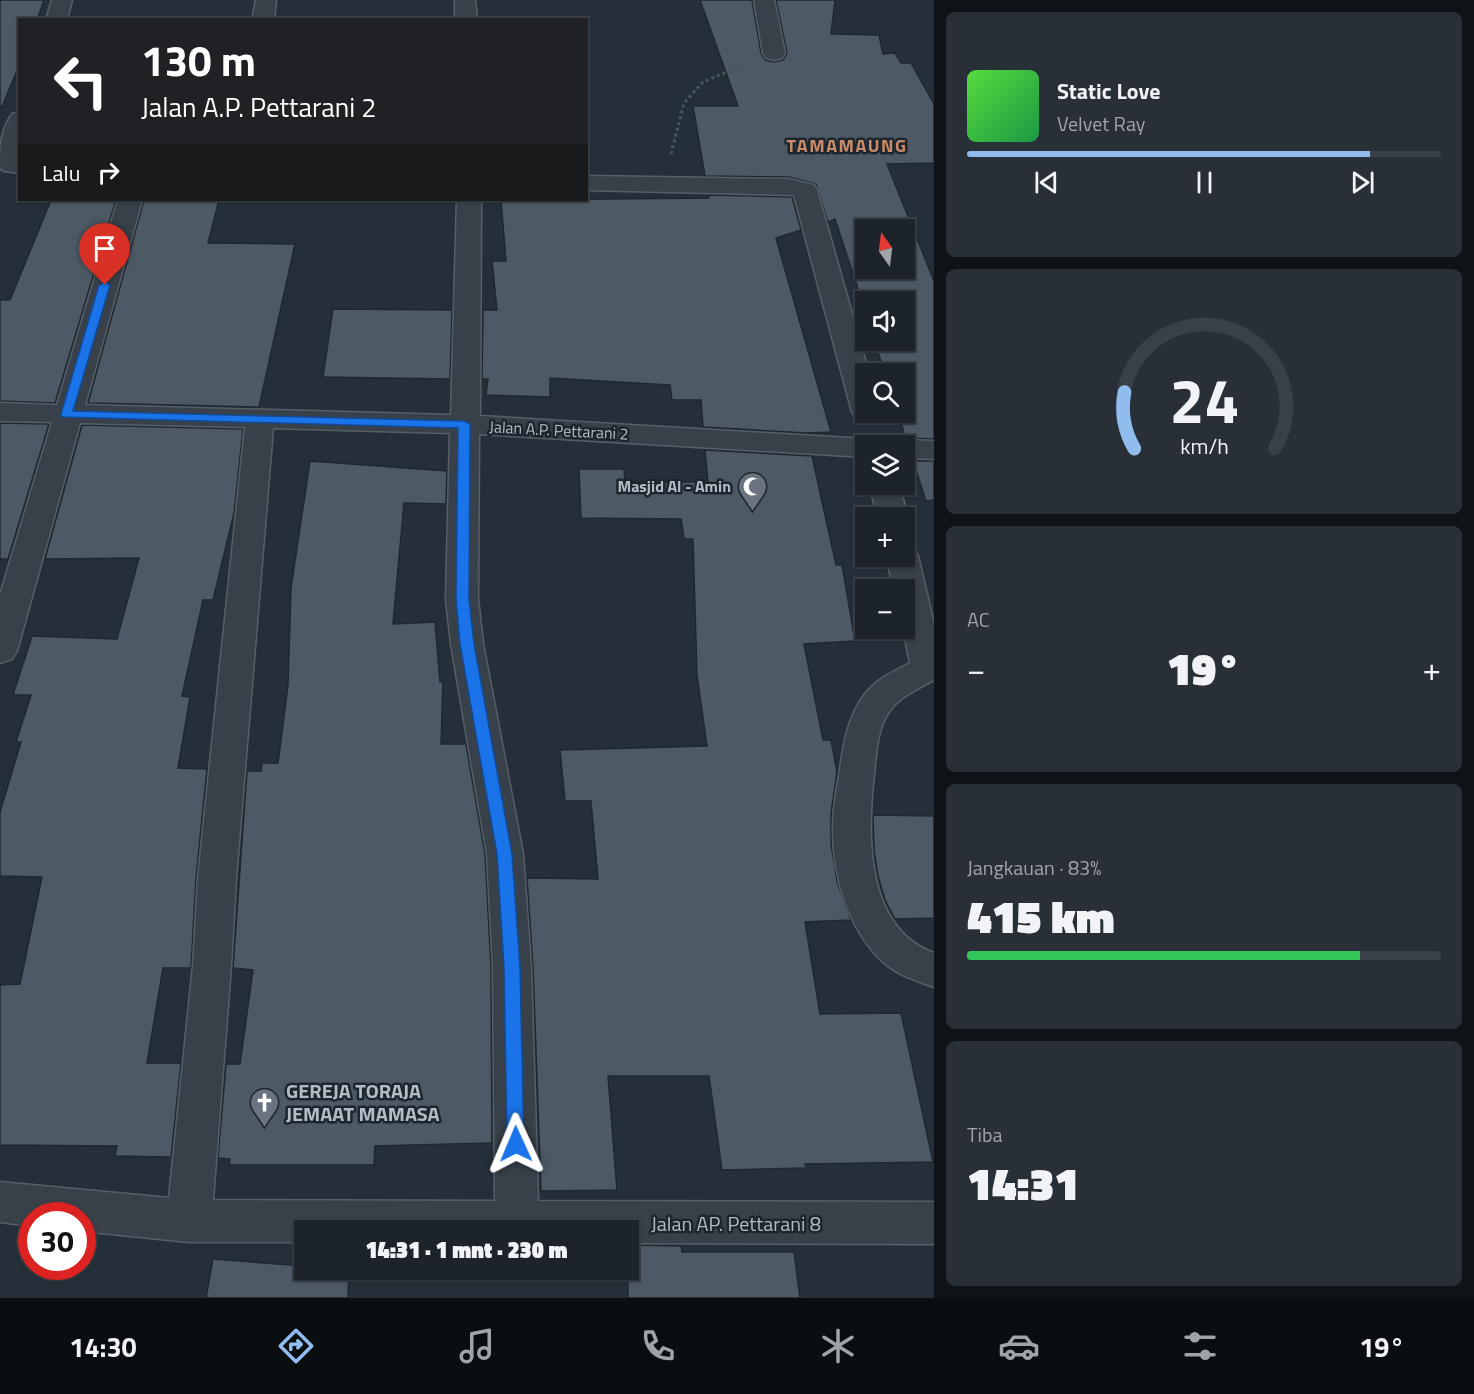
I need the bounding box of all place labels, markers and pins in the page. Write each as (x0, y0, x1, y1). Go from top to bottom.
pin (79, 223, 130, 285)
mosque icon: Masjid Al - Amin (736, 470, 768, 512)
place label: Masjid Al - Amin (617, 474, 731, 498)
place label: GEREJA TORAJA JEMAAT MAMASA (286, 1075, 440, 1129)
church icon: GEREJA TORAJA JEMAAT MAMASA (249, 1086, 281, 1128)

